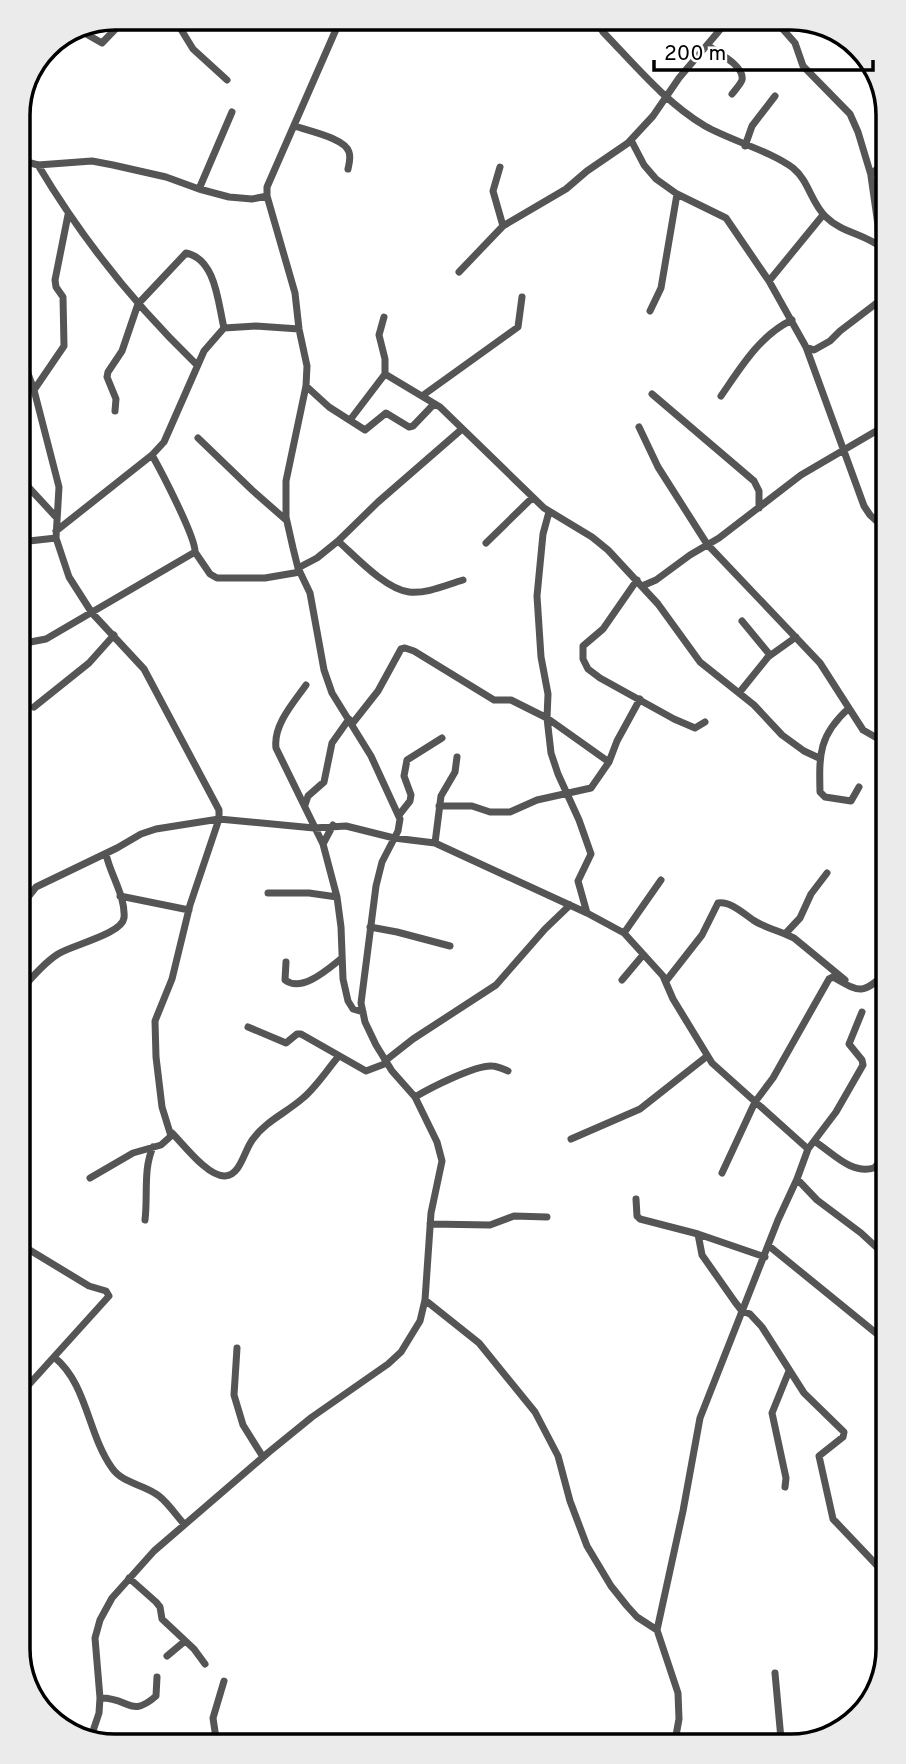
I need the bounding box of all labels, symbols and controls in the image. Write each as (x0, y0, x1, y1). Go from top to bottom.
scale bar (654, 28, 873, 72)
text: 200 m (664, 41, 726, 68)

